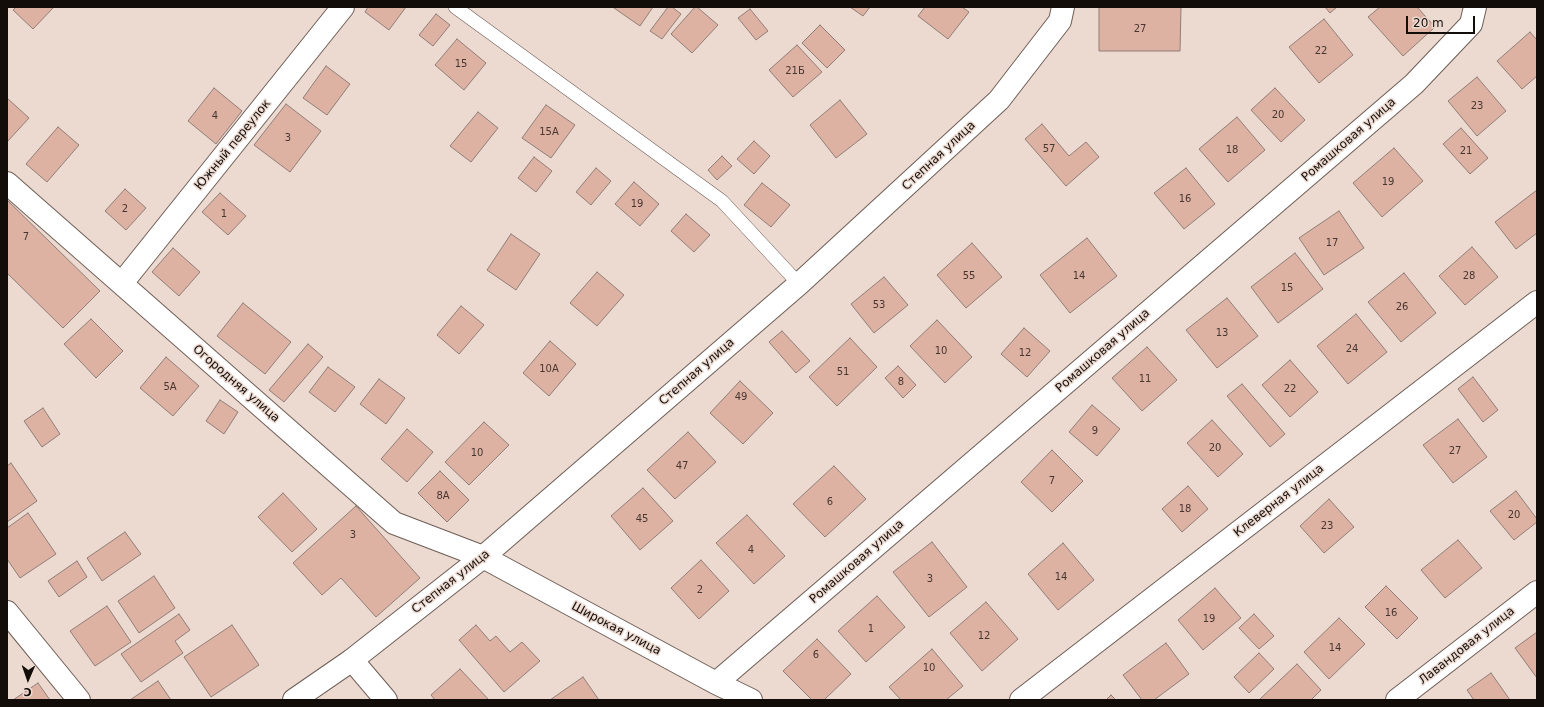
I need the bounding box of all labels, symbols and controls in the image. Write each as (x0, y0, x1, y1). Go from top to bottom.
scale bar (1408, 8, 1477, 34)
text: 20 m (1413, 16, 1444, 30)
house number: 27 (1134, 23, 1146, 35)
house number: 22 (1315, 45, 1327, 57)
house number: 15 (455, 58, 467, 70)
house number: 21Б (785, 65, 805, 77)
street label: Ромашковая улица (1299, 95, 1399, 185)
street label: Южный переулок (192, 97, 274, 193)
house number: 23 (1471, 100, 1483, 112)
house number: 20 (1272, 109, 1284, 121)
house number: 4 (212, 110, 218, 122)
street label: Степная улица (899, 118, 979, 194)
house number: 15А (539, 126, 559, 138)
house number: 3 (285, 132, 291, 144)
house number: 57 (1043, 143, 1055, 155)
house number: 18 (1226, 144, 1238, 156)
house number: 21 (1460, 145, 1472, 157)
house number: 19 (1382, 176, 1394, 188)
house number: 16 (1179, 193, 1191, 205)
house number: 19 (631, 198, 643, 210)
house number: 2 (122, 203, 128, 215)
house number: 1 (221, 208, 227, 220)
house number: 7 (23, 231, 29, 243)
house number: 17 (1326, 237, 1338, 249)
house number: 55 (963, 270, 975, 282)
house number: 14 (1073, 270, 1085, 282)
house number: 28 (1463, 270, 1475, 282)
house number: 15 (1281, 282, 1293, 294)
house number: 53 (873, 299, 885, 311)
house number: 26 (1396, 301, 1408, 313)
street label: Ромашковая улица (1053, 306, 1153, 396)
house number: 13 (1216, 327, 1228, 339)
street label: Степная улица (656, 335, 738, 409)
street label: Огородняя улица (190, 342, 282, 426)
house number: 24 (1346, 343, 1358, 355)
house number: 10 (935, 345, 947, 357)
house number: 12 (1019, 347, 1031, 359)
house number: 10А (539, 363, 559, 375)
house number: 51 (837, 366, 849, 378)
house number: 11 (1139, 373, 1151, 385)
house number: 8 (898, 376, 904, 388)
house number: 5А (163, 381, 177, 393)
house number: 22 (1284, 383, 1296, 395)
house number: 49 (735, 391, 747, 403)
house number: 9 (1092, 425, 1098, 437)
house number: 20 (1209, 442, 1221, 454)
house number: 27 (1449, 445, 1461, 457)
house number: 10 (471, 447, 483, 459)
house number: 47 (676, 460, 688, 472)
street label: Клеверная улица (1231, 461, 1327, 541)
house number: 7 (1049, 475, 1055, 487)
house number: 8А (436, 490, 450, 502)
house number: 6 (827, 496, 833, 508)
house number: 18 (1179, 503, 1191, 515)
house number: 20 (1508, 509, 1520, 521)
house number: 45 (636, 513, 648, 525)
street label: Ромашковая улица (807, 517, 907, 607)
house number: 23 (1321, 520, 1333, 532)
house number: 3 (350, 529, 356, 541)
house number: 4 (748, 544, 754, 556)
street label: Степная улица (409, 547, 493, 617)
house number: 14 (1055, 571, 1067, 583)
house number: 3 (927, 573, 933, 585)
house number: 2 (697, 584, 703, 596)
street label: Широкая улица (569, 599, 663, 659)
street label: Лавандовая улица (1416, 604, 1518, 688)
house number: 16 (1385, 607, 1397, 619)
house number: 19 (1203, 613, 1215, 625)
house number: 1 (868, 623, 874, 635)
house number: 12 (978, 630, 990, 642)
house number: 14 (1329, 642, 1341, 654)
house number: 6 (813, 649, 819, 661)
north arrow (8, 659, 48, 699)
house number: 10 (923, 662, 935, 674)
text: С (23, 685, 32, 698)

